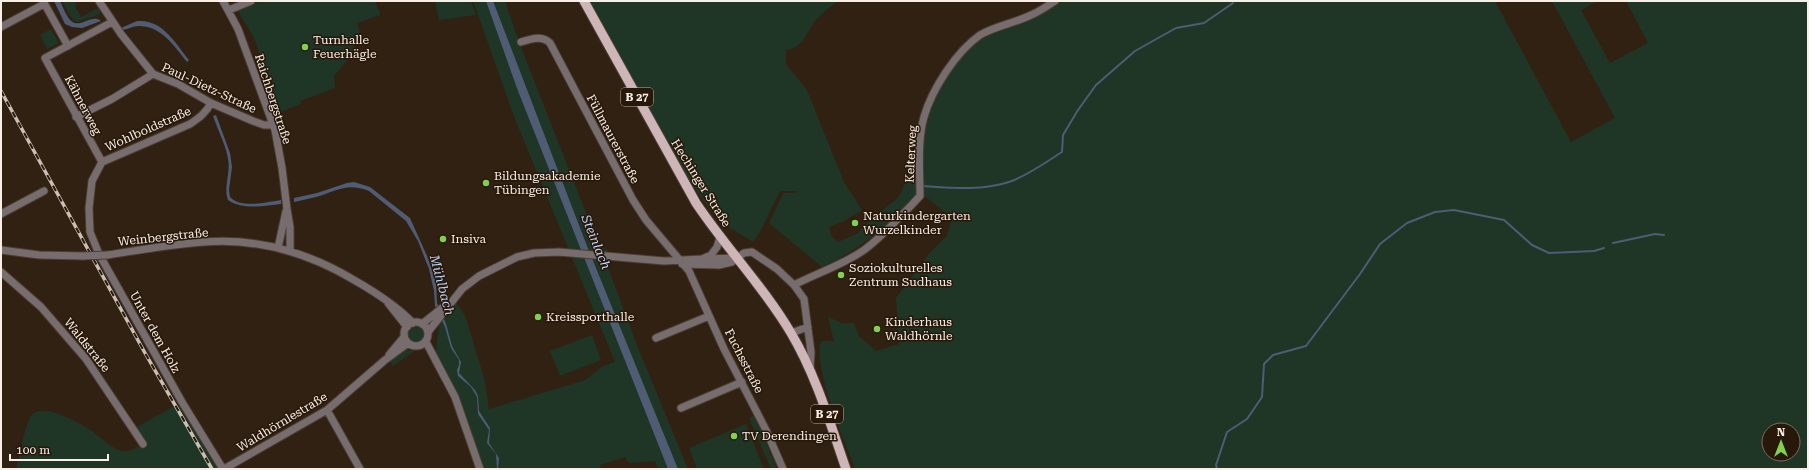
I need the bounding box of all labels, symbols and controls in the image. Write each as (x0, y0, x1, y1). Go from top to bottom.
place label: Turnhalle Feuerhägle (313, 33, 377, 61)
marker: Turnhalle Feuerhägle (300, 42, 310, 52)
street label: Raichbergstraße (252, 52, 294, 146)
street label: Paul-Dietz-Straße (159, 60, 259, 116)
street label: Kähnerweg (61, 73, 105, 137)
road number: B 27 (621, 88, 653, 106)
street label: Füllmaurerstraße (584, 92, 643, 186)
street label: Wohlboldstraße (103, 104, 193, 154)
street label: Kelterweg (902, 125, 920, 183)
street label: Hechinger Straße (668, 136, 734, 230)
place label: Bildungsakademie Tübingen (494, 169, 601, 197)
marker: Bildungsakademie Tübingen (481, 178, 491, 188)
place label: Naturkindergarten Wurzelkinder (863, 209, 971, 237)
water label: Steinlach (578, 212, 614, 272)
marker: Naturkindergarten Wurzelkinder (850, 218, 860, 228)
street label: Weinbergstraße (117, 225, 209, 249)
place label: Insiva (451, 232, 486, 246)
marker: Insiva (438, 234, 448, 244)
water label: Mühlbach (426, 252, 457, 317)
place label: Soziokulturelles Zentrum Sudhaus (849, 261, 952, 289)
marker: Soziokulturelles Zentrum Sudhaus (836, 270, 846, 280)
street label: Unter dem Holz (127, 289, 183, 375)
place label: Kreissporthalle (546, 310, 635, 324)
marker: Kreissporthalle (533, 312, 543, 322)
street label: Waldstraße (61, 315, 113, 375)
place label: Kinderhaus Waldhörnle (885, 315, 953, 343)
marker: Kinderhaus Waldhörnle (872, 324, 882, 334)
street label: Fuchsstraße (722, 326, 766, 396)
street label: Waldhörnlestraße (234, 389, 330, 455)
road number: B 27 (811, 405, 843, 423)
north arrow (1761, 422, 1801, 462)
text: N (1777, 426, 1786, 439)
place label: TV Derendingen (742, 429, 837, 443)
marker: TV Derendingen (729, 431, 739, 441)
scale bar (10, 436, 108, 462)
text: 100 m (16, 443, 50, 457)

